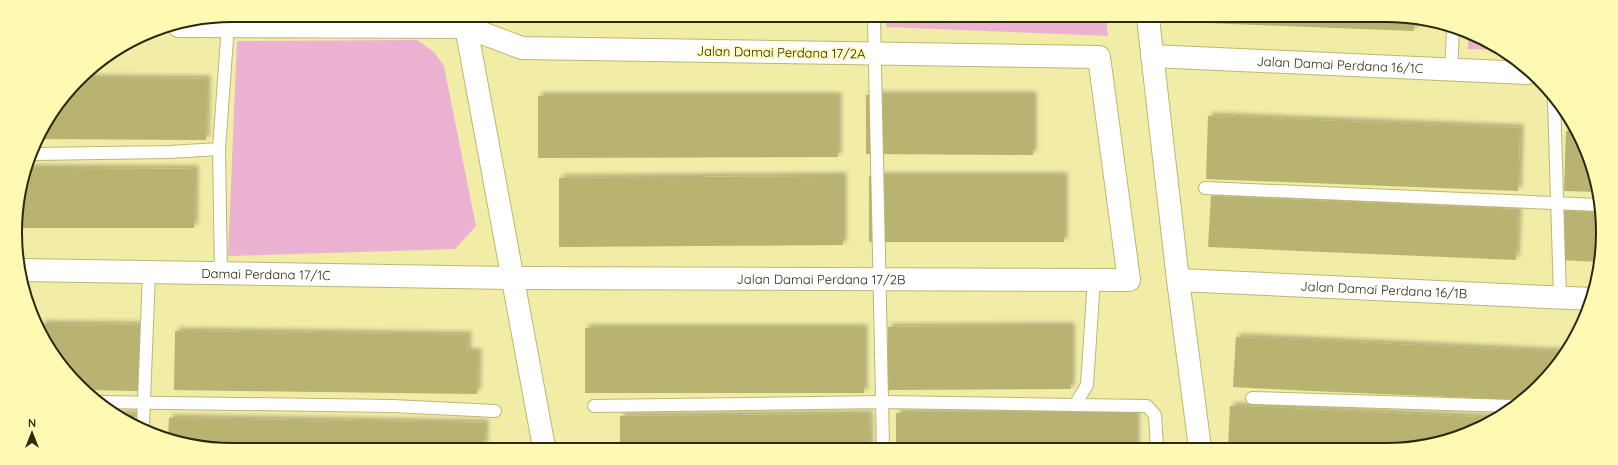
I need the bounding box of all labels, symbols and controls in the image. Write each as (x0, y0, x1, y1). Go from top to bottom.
street label: Jalan Damai Perdana 17/2A (696, 43, 866, 61)
street label: Jalan Damai Perdana 16/1C (1256, 53, 1424, 76)
street label: Damai Perdana 17/1C (201, 265, 331, 283)
street label: Jalan Damai Perdana 17/2B (736, 271, 905, 287)
street label: Jalan Damai Perdana 16/1B (1300, 278, 1468, 301)
north arrow (12, 413, 52, 453)
text: N (28, 416, 36, 430)

